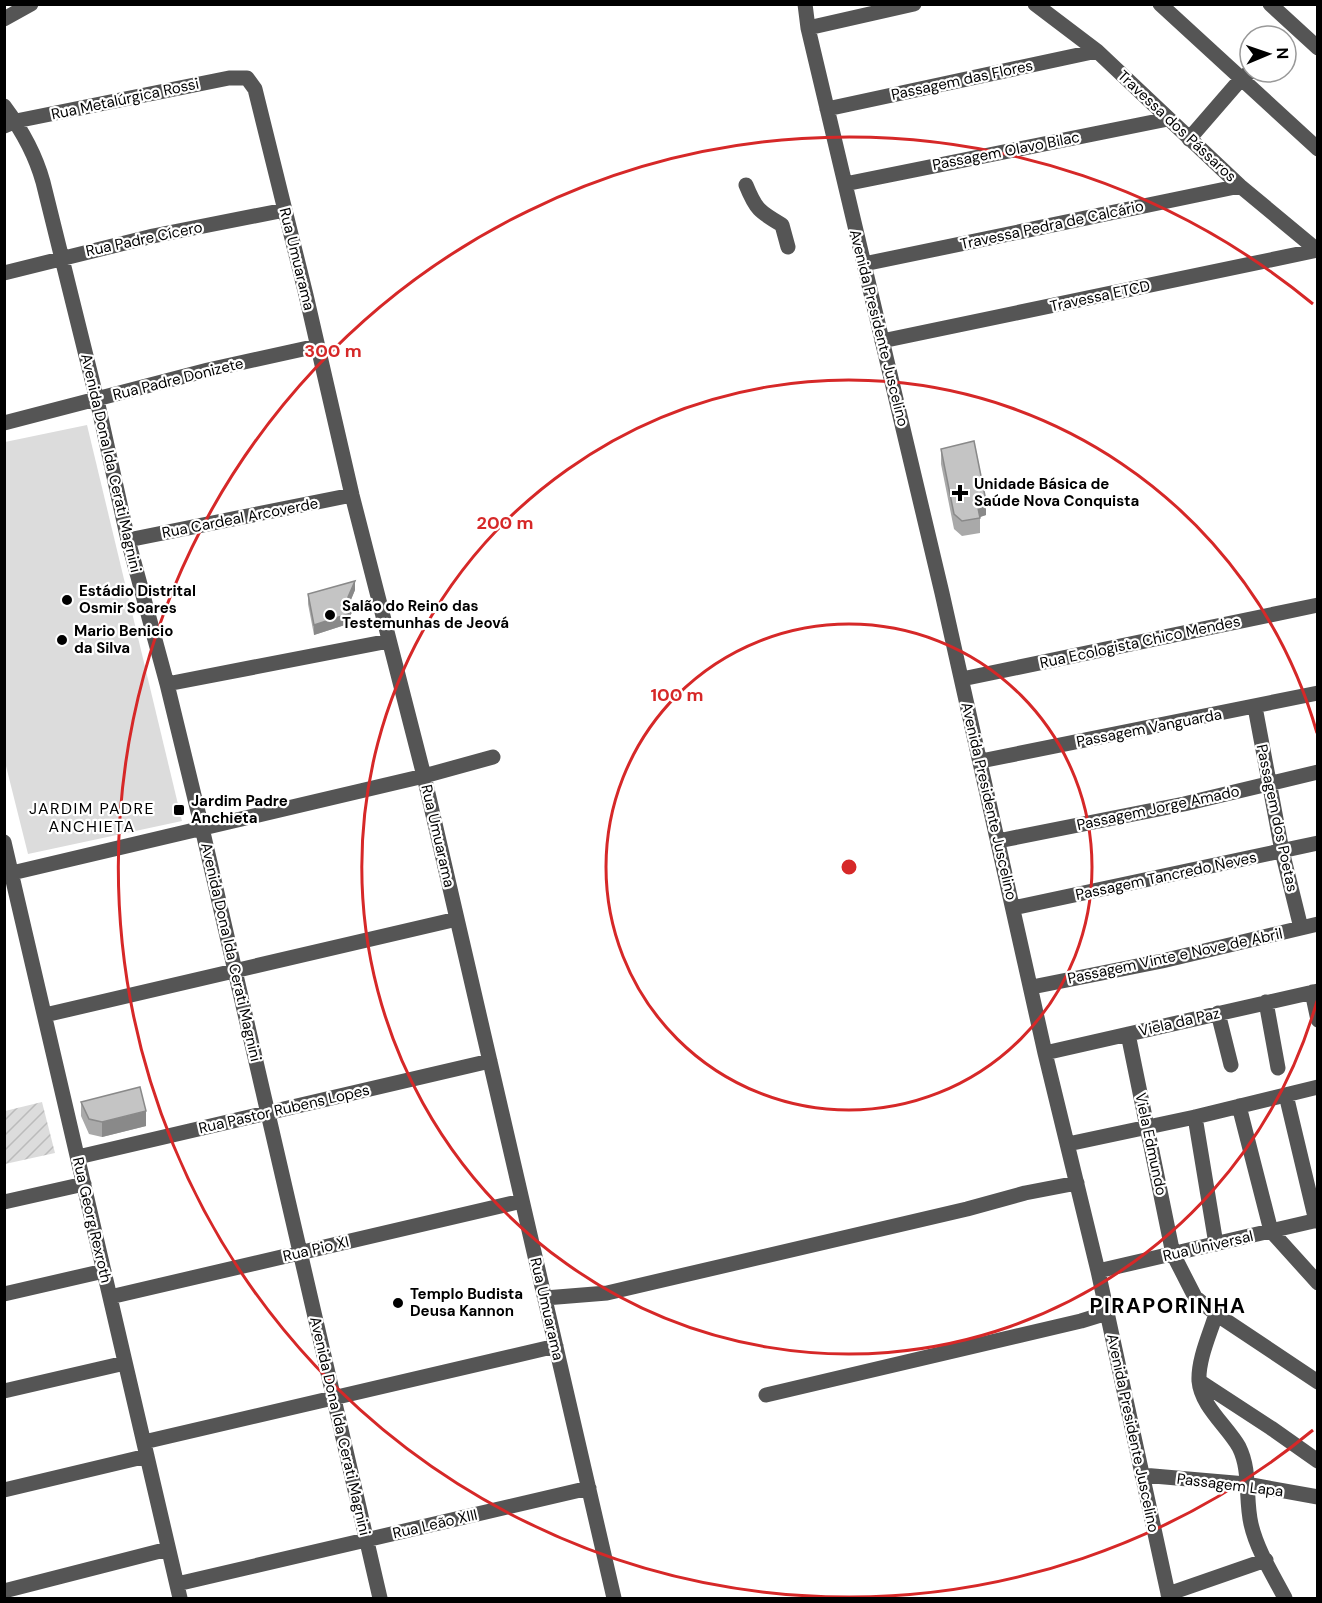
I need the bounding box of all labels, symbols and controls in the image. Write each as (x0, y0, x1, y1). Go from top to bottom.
north arrow (1238, 24, 1298, 84)
text: N (1272, 47, 1293, 60)
street label: Passagem das Flores (889, 55, 1035, 105)
street label: Travessa dos Pássaros (1113, 66, 1241, 186)
street label: Rua Metalúrgica Rossi (49, 74, 201, 124)
street label: Passagem Olavo Bilac (931, 127, 1081, 175)
street label: Travessa Pedra de Calcário (958, 196, 1146, 254)
street label: Rua Umuarama (275, 206, 319, 312)
street label: Rua Padre Cícero (84, 217, 204, 261)
street label: Avenida Presidente Juscelino (845, 227, 913, 429)
street label: Travessa ETCD (1048, 276, 1152, 316)
text: 300 m (304, 339, 362, 363)
street label: Avenida Dona Ida Cerati Magnini (76, 352, 146, 574)
street label: Rua Padre Donizete (111, 353, 245, 405)
place label: Unidade Básica de Saúde Nova Conquista (974, 474, 1139, 511)
marker: Unidade Básica de Saúde Nova Conquista (951, 484, 969, 502)
street label: Rua Cardeal Arcoverde (160, 493, 320, 543)
text: 200 m (477, 511, 533, 535)
place label: Estádio Distrital Osmir Soares (79, 581, 196, 618)
marker: Estádio Distrital Osmir Soares (60, 593, 74, 607)
place label: Salão do Reino das Testemunhas de Jeová (342, 596, 509, 633)
marker: Salão do Reino das Testemunhas de Jeová (323, 608, 337, 622)
street label: Rua Ecologista Chico Mendes (1038, 611, 1242, 673)
place label: Mario Benicio da Silva (74, 621, 173, 658)
marker: Mario Benicio da Silva (55, 633, 69, 647)
text: 100 m (650, 683, 704, 707)
street label: Avenida Presidente Juscelino (956, 700, 1022, 902)
street label: Passagem Vanguarda (1075, 704, 1223, 752)
street label: Passagem dos Poetas (1252, 742, 1302, 894)
street label: Passagem Jorge Amado (1075, 781, 1241, 835)
street label: Rua Umuarama (416, 783, 460, 889)
place label: Jardim Padre Anchieta (191, 791, 288, 828)
district label: JARDIM PADRE ANCHIETA (29, 798, 155, 837)
marker: Jardim Padre Anchieta (172, 803, 186, 817)
street label: Avenida Dona Ida Cerati Magnini (196, 841, 266, 1063)
street label: Passagem Tancredo Neves (1074, 847, 1258, 905)
centre of rings (839, 857, 859, 877)
street label: Passagem Vinte e Nove de Abril (1066, 923, 1284, 989)
street label: Viela da Paz (1137, 1003, 1222, 1041)
street label: Rua Pastor Rubens Lopes (197, 1080, 371, 1138)
street label: Viela Edmundo (1130, 1091, 1172, 1197)
street label: Rua Georg Rexroth (68, 1155, 116, 1285)
street label: Rua Universal (1161, 1226, 1255, 1266)
street label: Rua Pio XI (281, 1232, 351, 1266)
street label: Rua Umuarama (525, 1256, 569, 1362)
place label: Templo Budista Deusa Kannon (410, 1284, 523, 1321)
district label: PIRAPORINHA (1090, 1292, 1246, 1320)
marker: Templo Budista Deusa Kannon (391, 1296, 405, 1310)
street label: Avenida Dona Ida Cerati Magnini (305, 1315, 375, 1537)
street label: Avenida Presidente Juscelino (1102, 1332, 1164, 1534)
street label: Passagem Lapa (1176, 1469, 1284, 1501)
street label: Rua Leão XIII (391, 1505, 479, 1543)

